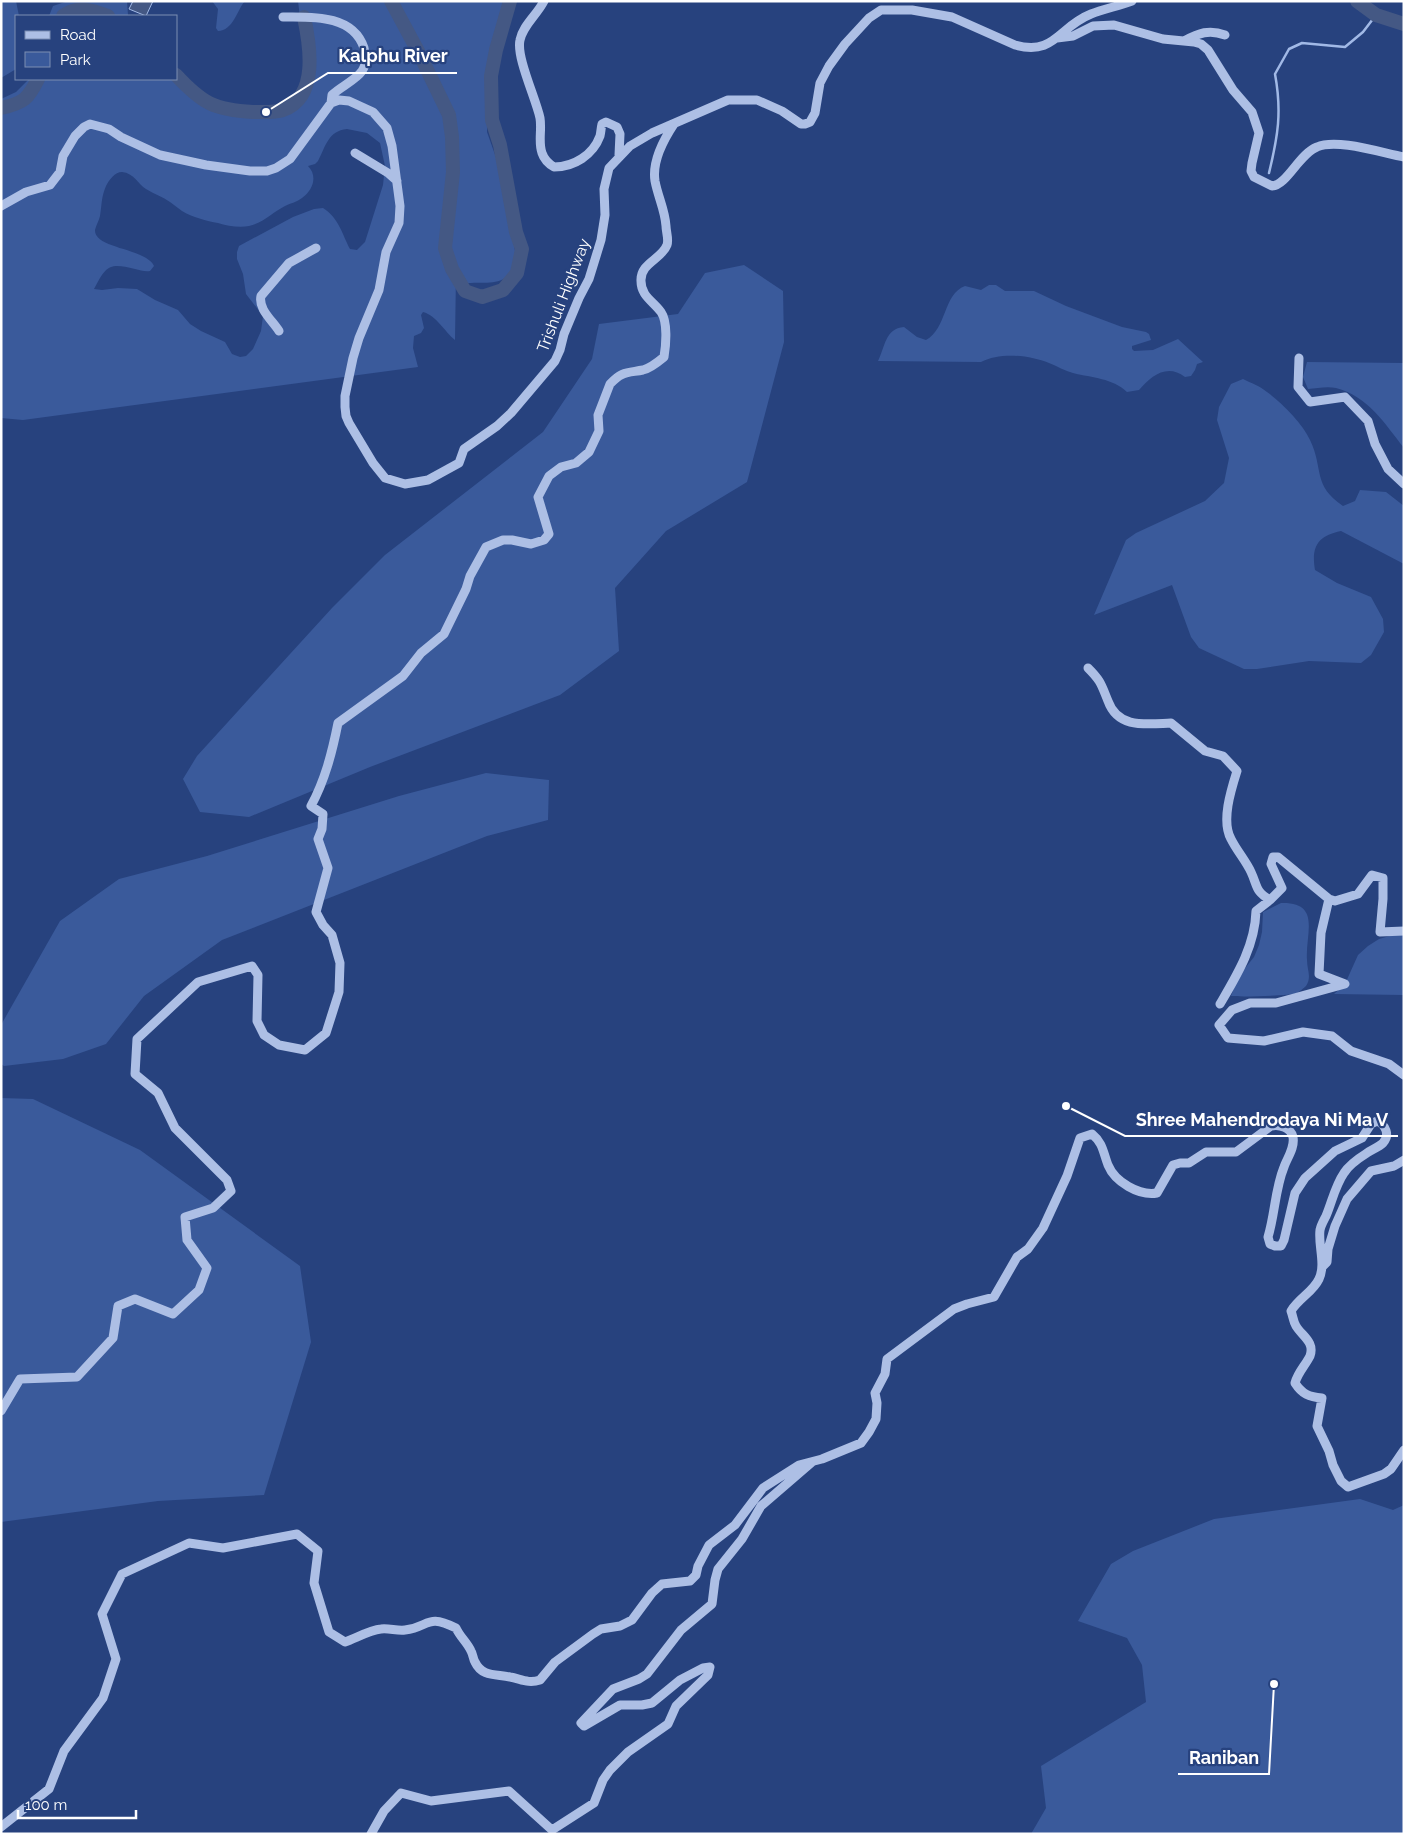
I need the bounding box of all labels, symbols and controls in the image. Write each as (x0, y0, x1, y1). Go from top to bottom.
legend (15, 15, 178, 80)
text: Road (60, 26, 96, 44)
callout: Kalphu River (328, 40, 457, 73)
text: Kalphu River (338, 45, 448, 66)
text: Park (60, 51, 91, 69)
street label: Trishuli Highway (533, 235, 594, 355)
callout: Shree Mahendrodaya Ni Ma V (1125, 1103, 1398, 1136)
text: Shree Mahendrodaya Ni Ma V (1136, 1109, 1389, 1130)
callout: Raniban (1178, 1741, 1269, 1774)
text: Raniban (1189, 1747, 1259, 1768)
scale bar (18, 1788, 135, 1820)
text: 100 m (25, 1796, 67, 1814)

